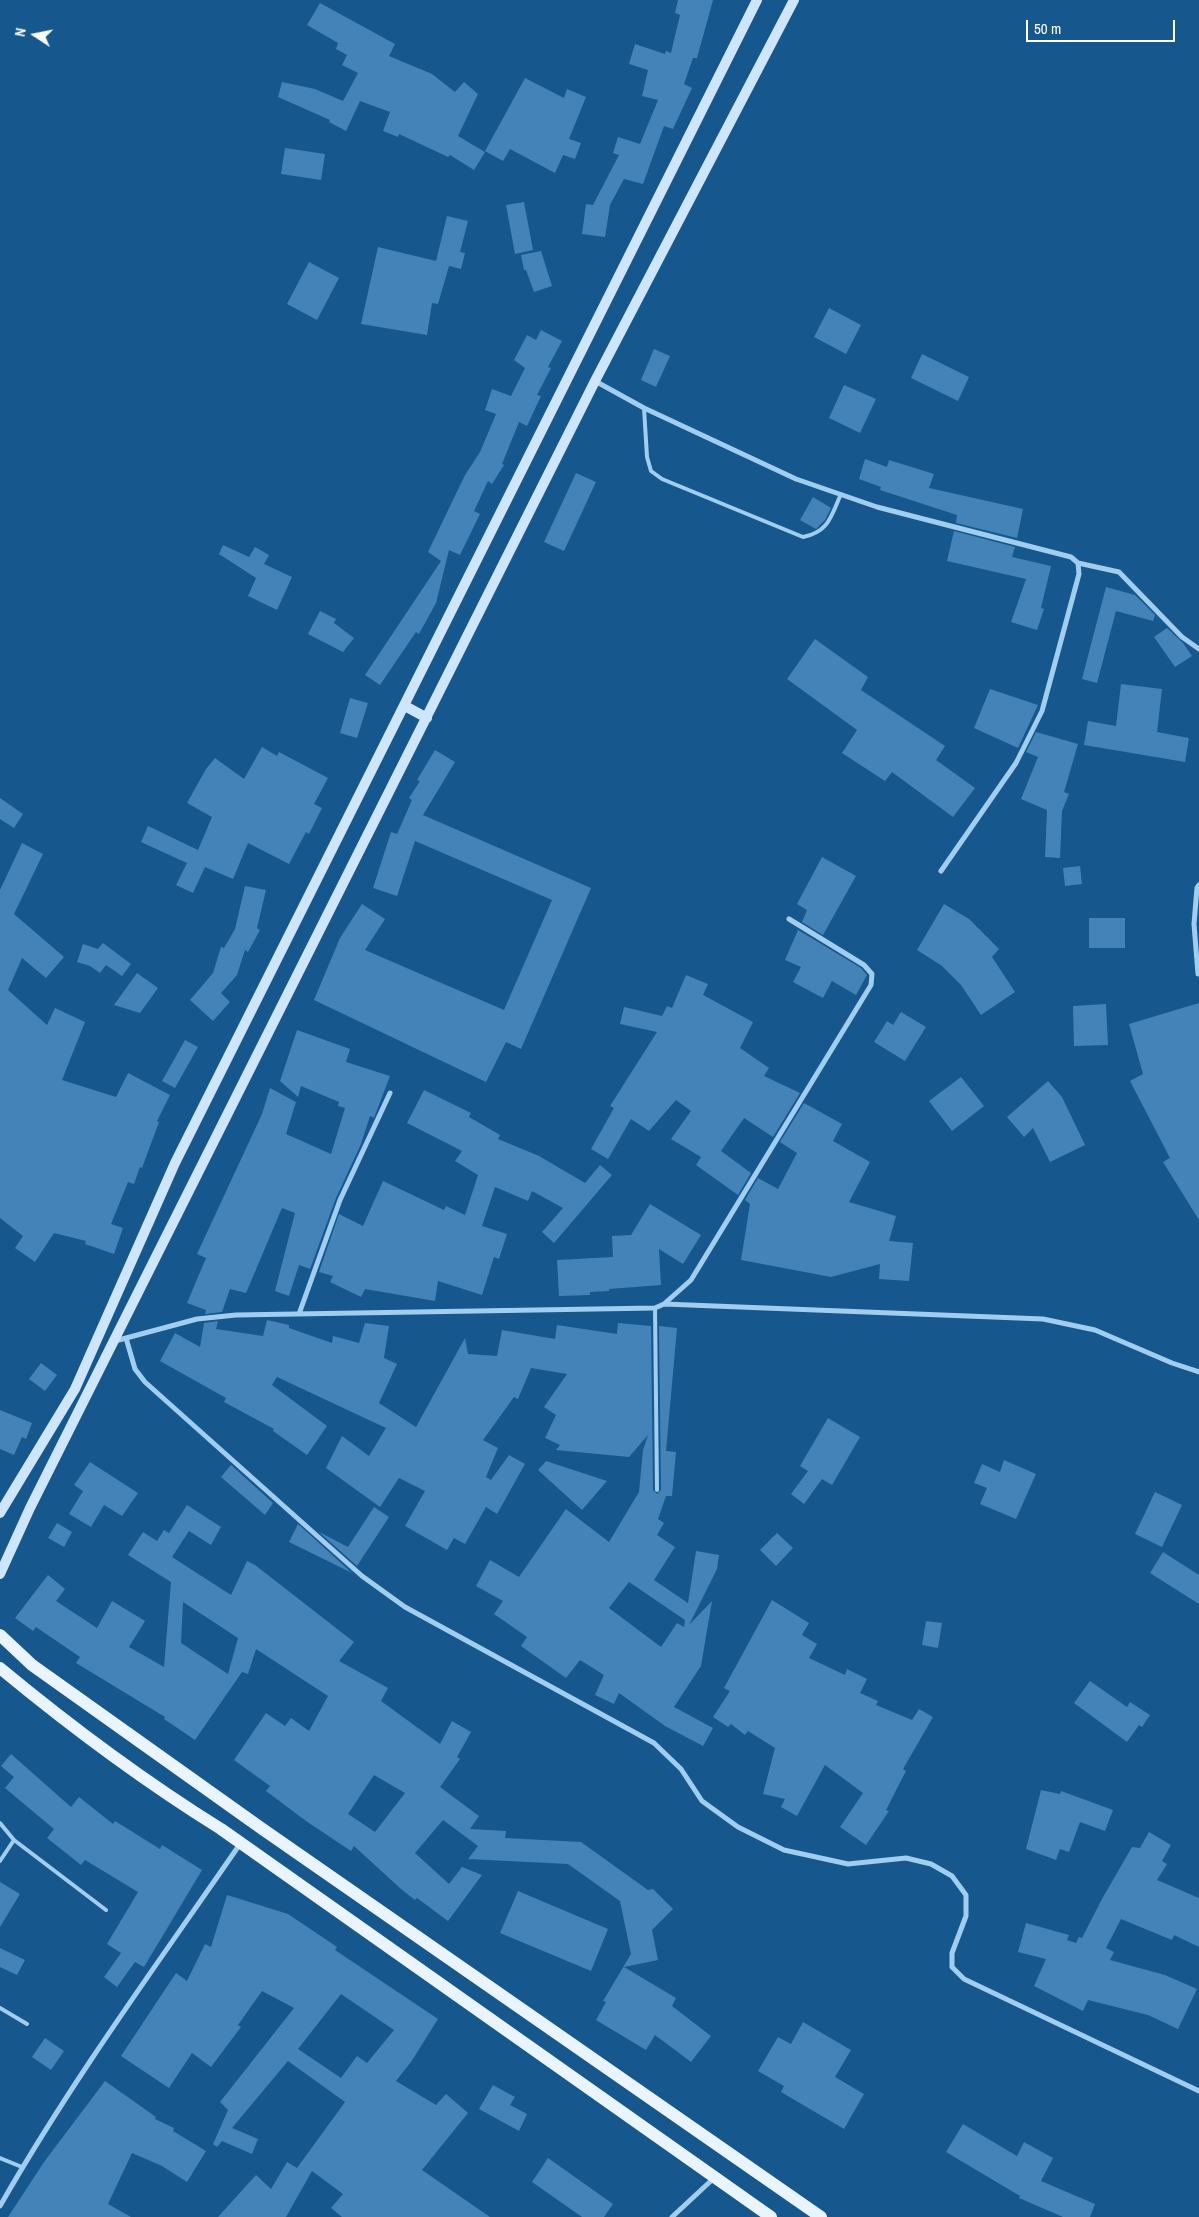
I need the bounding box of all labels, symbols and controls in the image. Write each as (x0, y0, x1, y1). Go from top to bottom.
north arrow (10, 10, 60, 60)
scale bar (1029, 10, 1178, 42)
text: 50 m (1034, 18, 1061, 39)
text: N (11, 26, 30, 38)

